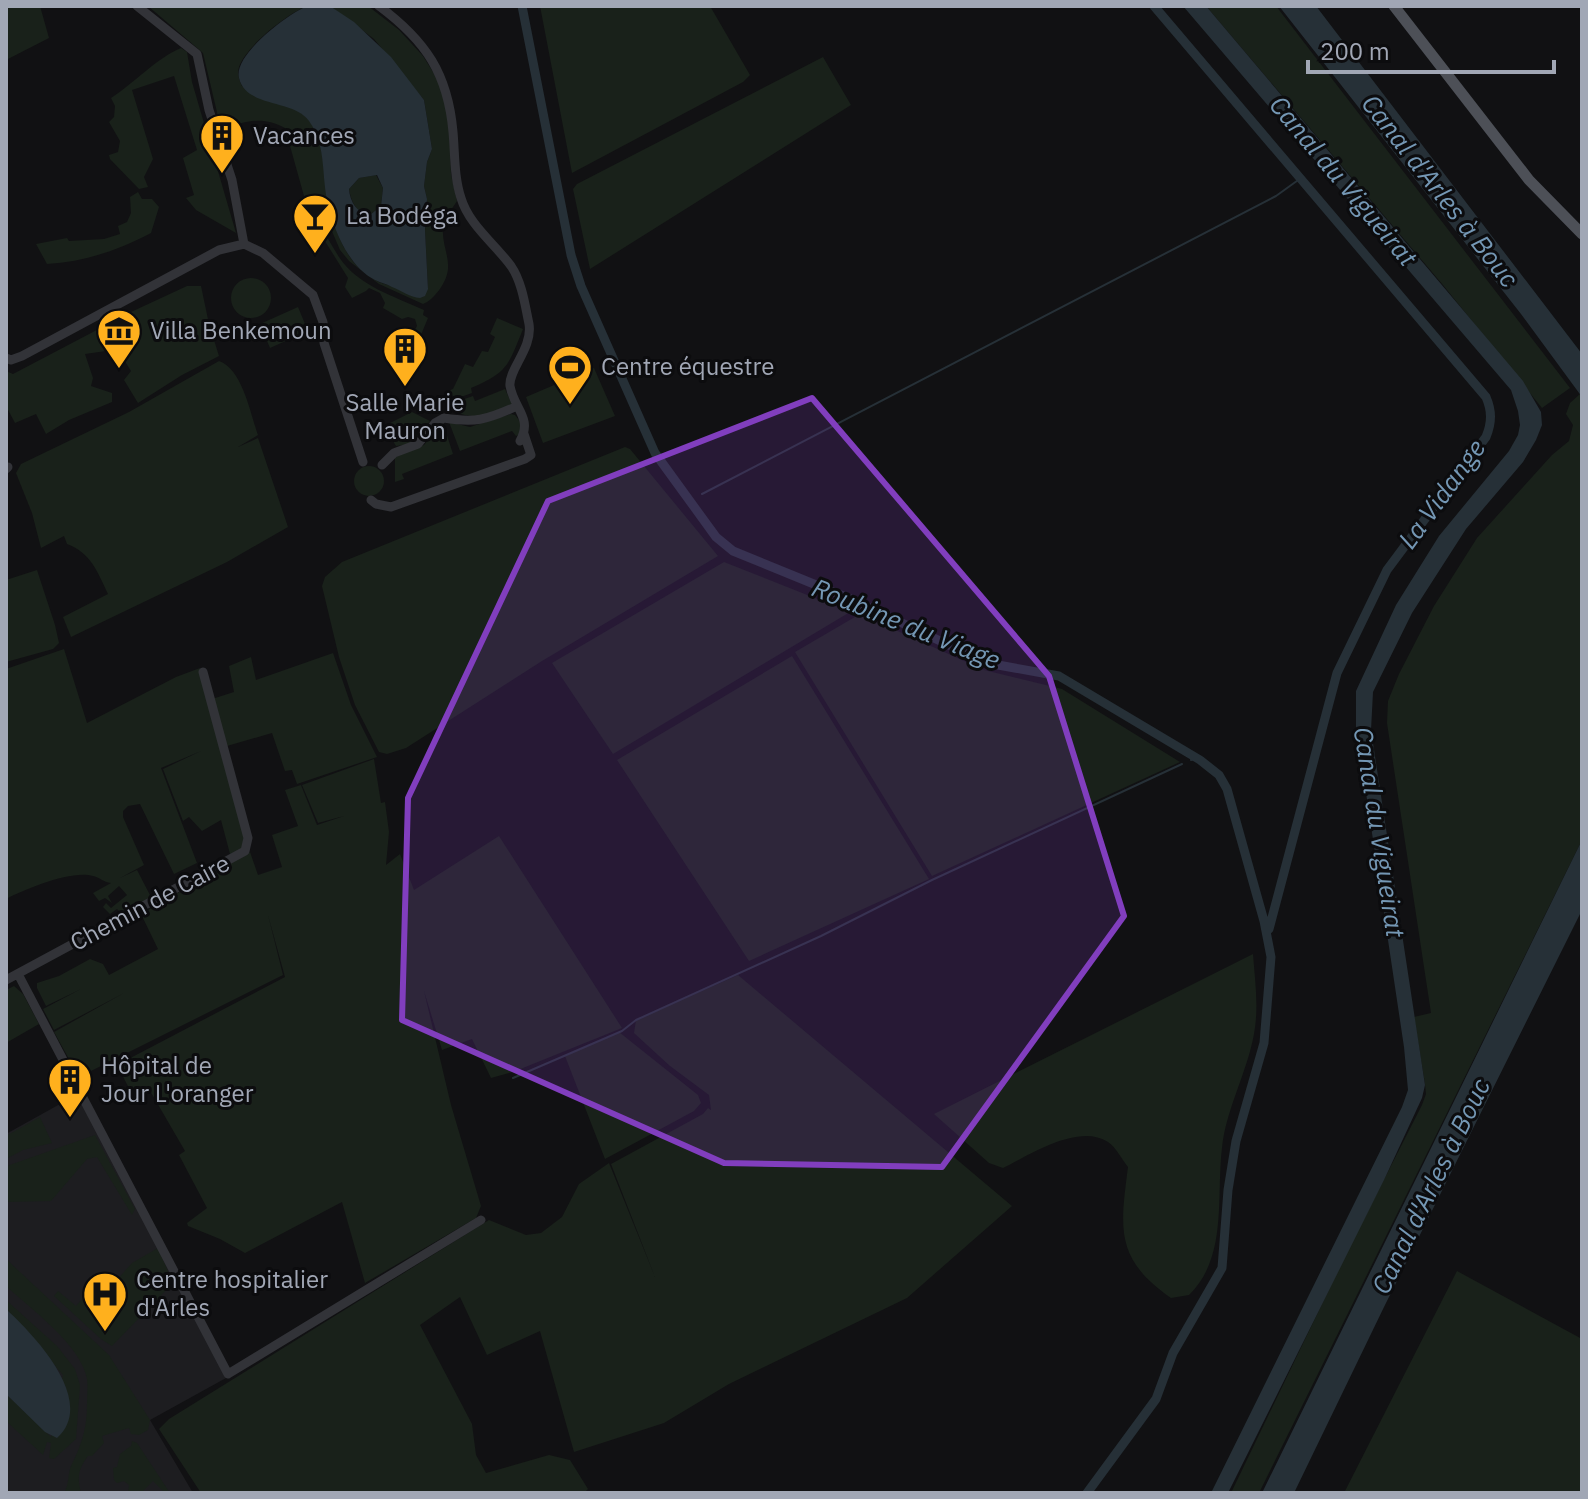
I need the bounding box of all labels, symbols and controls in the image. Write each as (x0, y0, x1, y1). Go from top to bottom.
scale bar (1308, 24, 1554, 74)
text: 200 m (1320, 35, 1390, 67)
water label: Canal d'Arles à Bouc (1355, 87, 1527, 294)
water label: Canal du Vigueirat (1263, 88, 1425, 273)
building icon: Vacances (198, 112, 246, 175)
place label: Vacances (253, 119, 355, 151)
bar icon: La Bodéga (291, 192, 339, 255)
place label: La Bodéga (346, 199, 458, 231)
museum icon: Villa Benkemoun (95, 307, 143, 370)
place label: Villa Benkemoun (150, 314, 332, 346)
building icon: Salle Marie Mauron (381, 325, 429, 388)
sports icon: Centre équestre (546, 343, 594, 406)
place label: Centre équestre (601, 350, 774, 382)
place label: Salle Marie Mauron (346, 386, 464, 446)
water label: La Vidange (1390, 432, 1492, 555)
water label: Roubine du Viage (807, 570, 1005, 676)
water label: Canal du Vigueirat (1347, 724, 1413, 940)
street label: Chemin de Caire (64, 847, 235, 958)
place label: Hôpital de Jour L'oranger (101, 1049, 254, 1109)
building icon: Hôpital de Jour L'oranger (46, 1056, 94, 1119)
water label: Canal d'Arles à Bouc (1363, 1072, 1497, 1299)
place label: Centre hospitalier d'Arles (136, 1263, 328, 1323)
hospital icon: Centre hospitalier d'Arles (81, 1270, 129, 1333)

